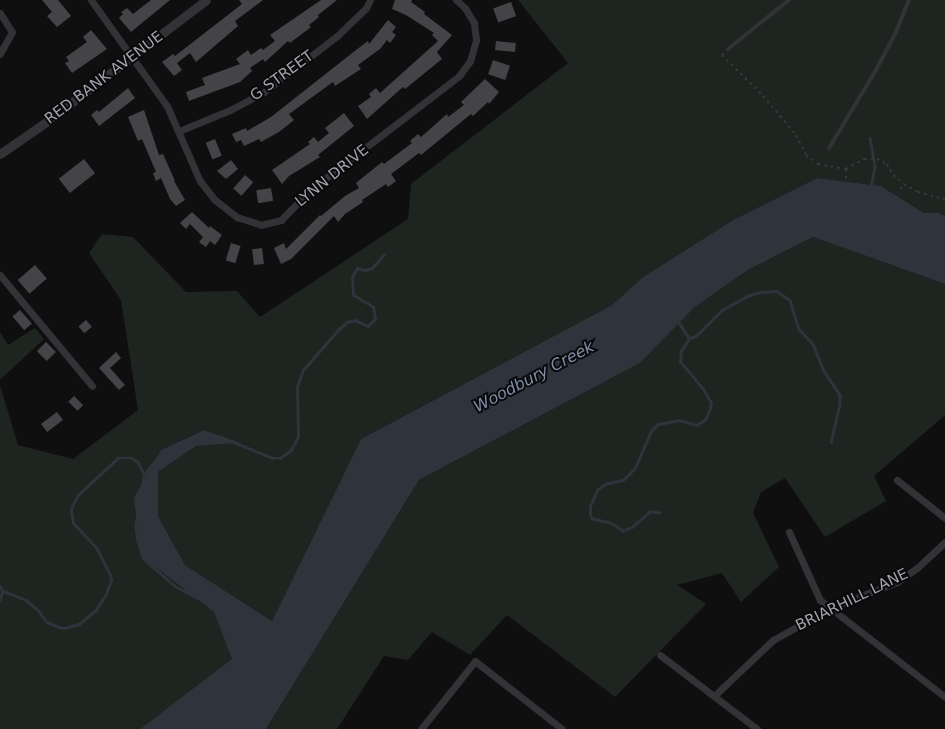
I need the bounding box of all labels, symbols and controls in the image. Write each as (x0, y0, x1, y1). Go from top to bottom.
street label: RED BANK AVENUE (41, 28, 167, 128)
street label: G STREET (247, 47, 317, 105)
street label: LYNN DRIVE (292, 141, 372, 211)
water label: Woodbury Creek (470, 337, 598, 417)
street label: BRIARHILL LANE (793, 565, 911, 635)

